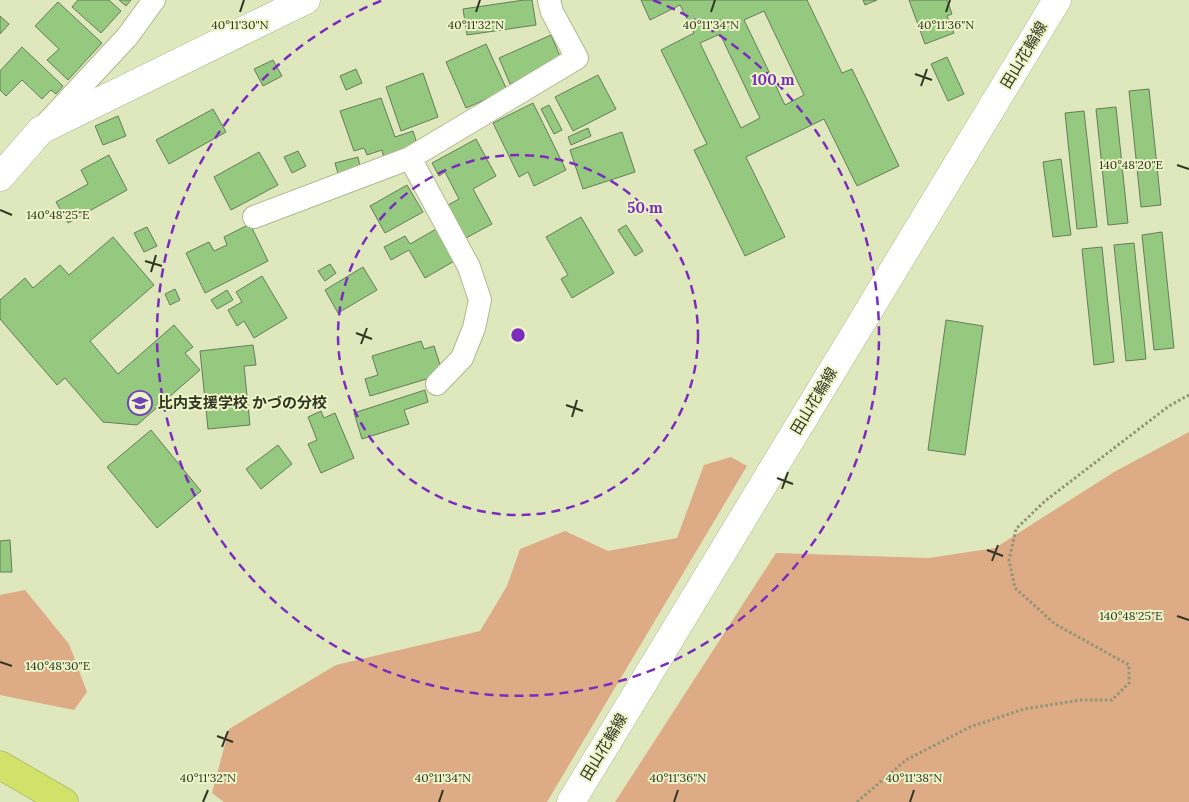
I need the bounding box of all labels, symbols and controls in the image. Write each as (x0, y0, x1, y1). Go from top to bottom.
text: 40°11'30"N (211, 17, 269, 32)
text: 40°11'32"N (448, 17, 504, 32)
text: 40°11'34"N (683, 17, 739, 32)
text: 40°11'36"N (918, 17, 974, 32)
street label: 田山花輪線 (996, 18, 1051, 92)
text: 100 m (752, 70, 795, 89)
text: 140°48'20"E (1099, 157, 1163, 172)
text: 50 m (627, 198, 663, 217)
text: 140°48'25"E (26, 207, 90, 222)
centre of rings (509, 326, 527, 344)
street label: 田山花輪線 (786, 364, 841, 438)
school or university icon: 比内支援学校 かづの分校 (127, 390, 153, 416)
place label: 比内支援学校 かづの分校 (158, 393, 327, 412)
text: 140°48'25"E (1099, 608, 1163, 623)
text: 140°48'30"E (26, 658, 90, 673)
street label: 田山花輪線 (576, 710, 631, 784)
text: 40°11'32"N (180, 770, 236, 785)
text: 40°11'34"N (415, 770, 471, 785)
text: 40°11'36"N (650, 770, 706, 785)
text: 40°11'38"N (886, 770, 942, 785)

